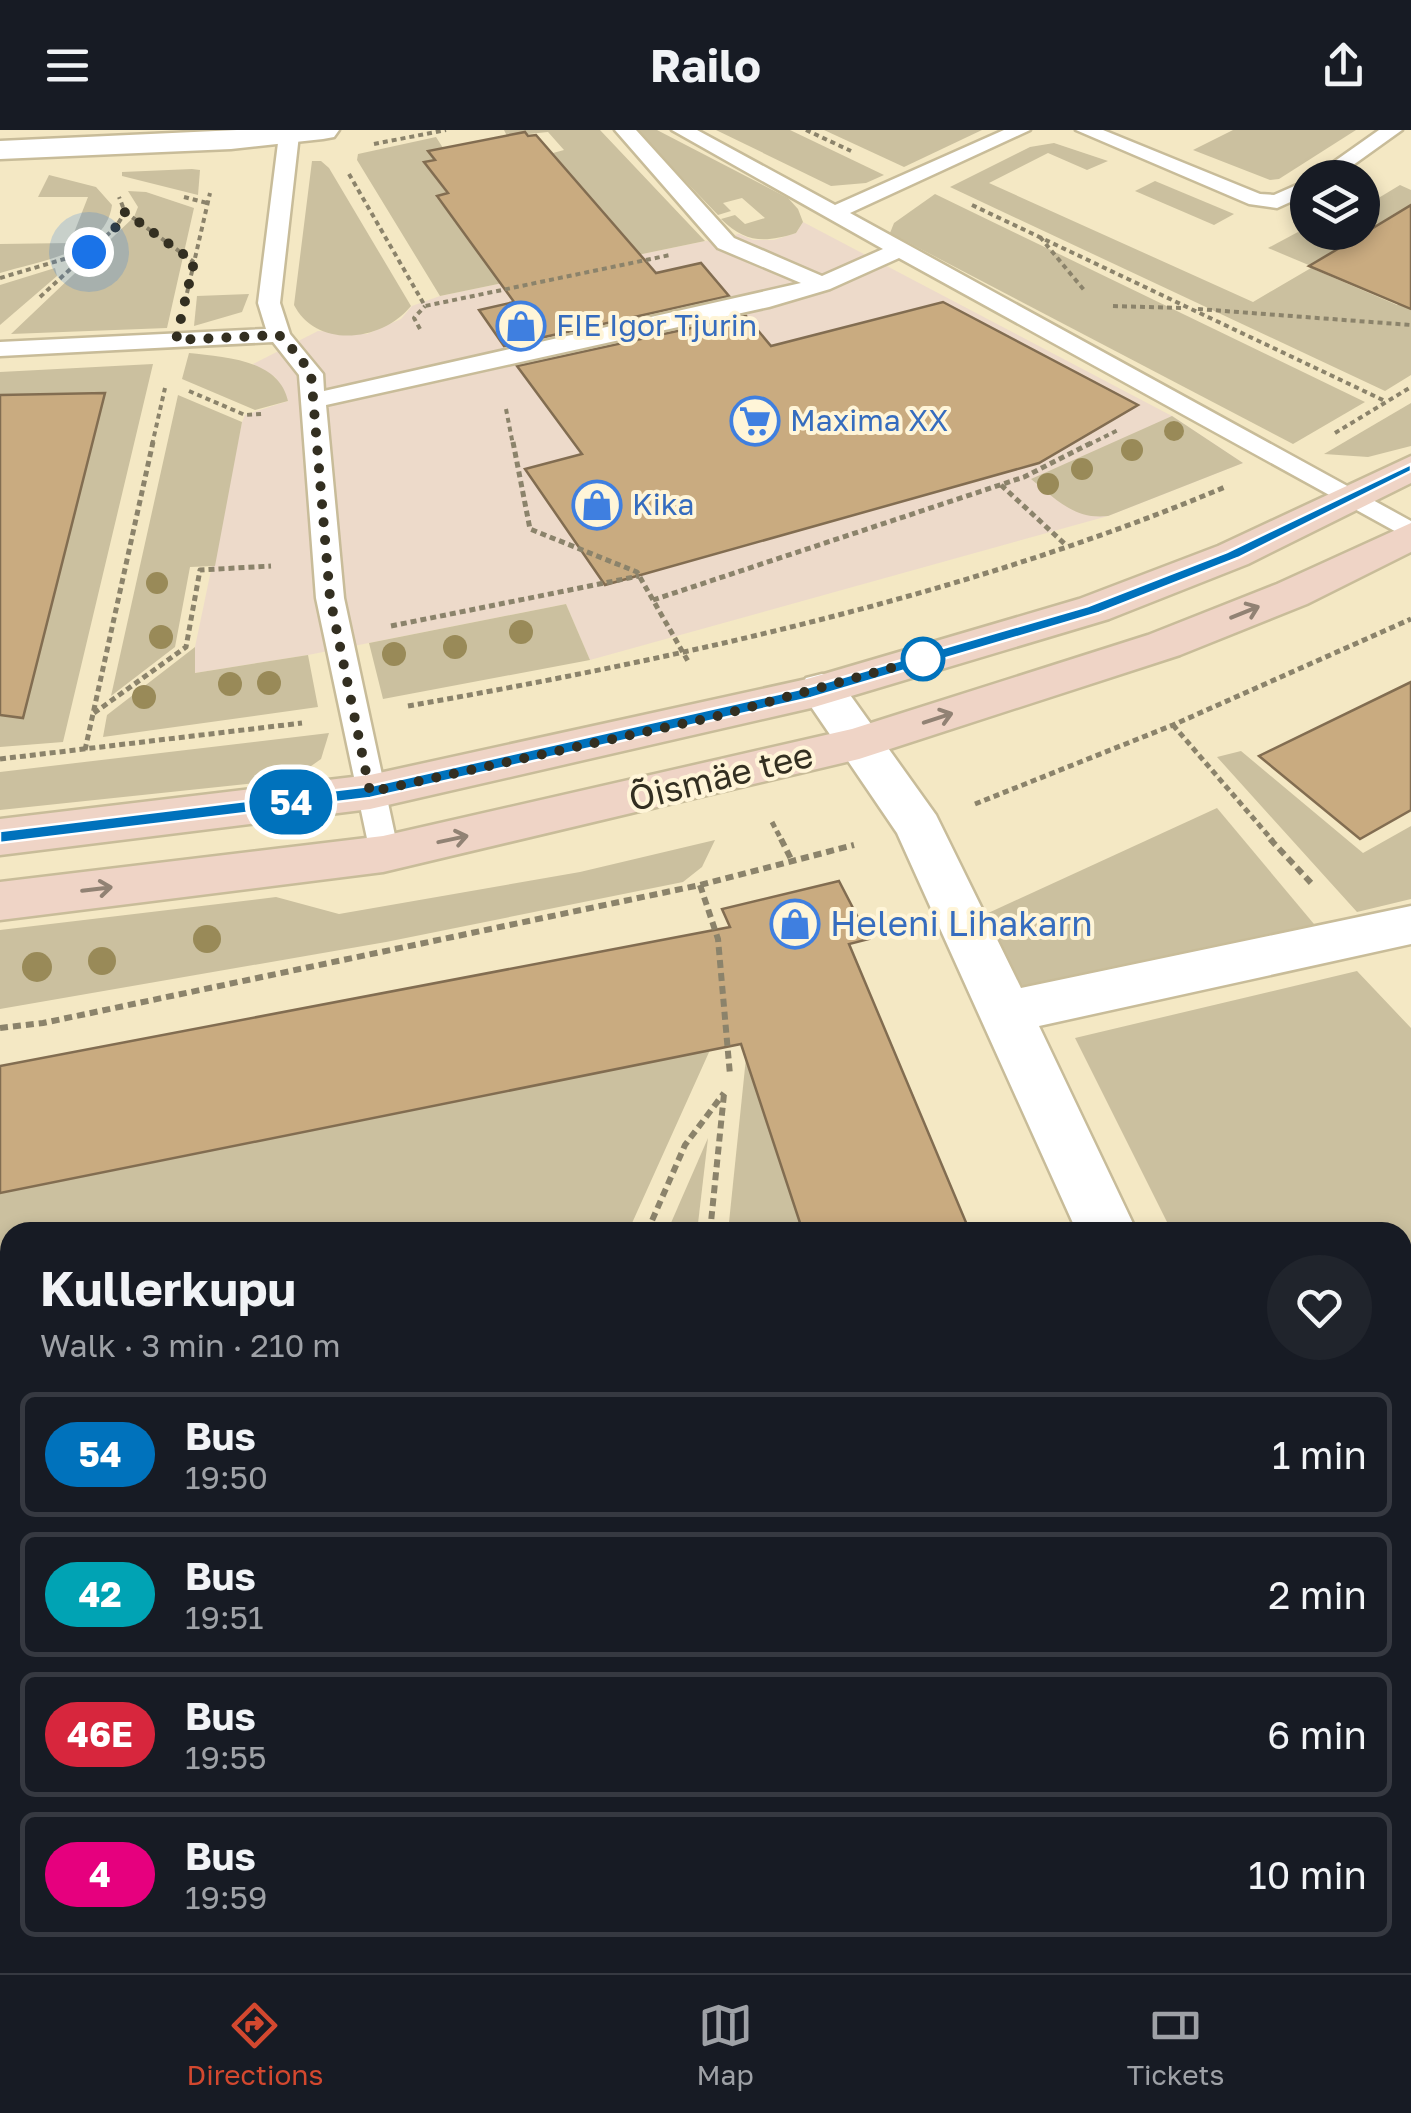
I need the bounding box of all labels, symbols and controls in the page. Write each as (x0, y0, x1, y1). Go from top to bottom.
icon: menu (40, 38, 95, 93)
text: Railo (650, 38, 761, 92)
icon: share (1316, 38, 1371, 93)
map controls (1290, 160, 1380, 250)
button: layers (1290, 160, 1380, 250)
your location (64, 227, 114, 277)
shop icon: FIE Igor Tjurin (495, 300, 547, 352)
place label: FIE Igor Tjurin (556, 307, 757, 343)
supermarket icon: Maxima XX (729, 395, 781, 447)
place label: Maxima XX (790, 402, 948, 438)
shop icon: Kika (571, 479, 623, 531)
place label: Kika (632, 486, 694, 522)
one-way arrow (1229, 602, 1260, 620)
unlabelled marker (902, 638, 944, 680)
one-way arrow (921, 707, 953, 725)
street label: Õismäe tee (624, 733, 817, 819)
line badge: 54 (246, 770, 336, 834)
text: 54 (269, 781, 313, 823)
one-way arrow (436, 828, 468, 847)
one-way arrow (80, 880, 112, 898)
shop icon: Heleni Lihakarn (769, 898, 821, 950)
place label: Heleni Lihakarn (830, 902, 1093, 944)
button: heart (1267, 1255, 1372, 1360)
text: Kullerkupu (40, 1259, 296, 1317)
text: Walk · 3 min · 210 m (40, 1326, 341, 1364)
text: Bus (185, 1413, 256, 1458)
text: 1 min (1272, 1432, 1367, 1477)
text: 54 (78, 1433, 122, 1475)
text: 19:50 (185, 1458, 268, 1496)
text: Bus (185, 1553, 256, 1598)
text: 2 min (1268, 1572, 1367, 1617)
text: 42 (78, 1573, 122, 1615)
text: 19:51 (185, 1598, 264, 1636)
text: Bus (185, 1693, 256, 1738)
text: 6 min (1267, 1712, 1367, 1757)
text: 46E (67, 1713, 133, 1755)
text: 19:55 (185, 1738, 267, 1776)
text: Bus (185, 1833, 256, 1878)
text: 10 min (1248, 1852, 1367, 1897)
text: 4 (89, 1853, 111, 1895)
text: 19:59 (185, 1878, 267, 1916)
tab: Directions (187, 1998, 323, 2091)
tab: Map (697, 1998, 754, 2091)
tab: Tickets (1127, 1998, 1224, 2091)

